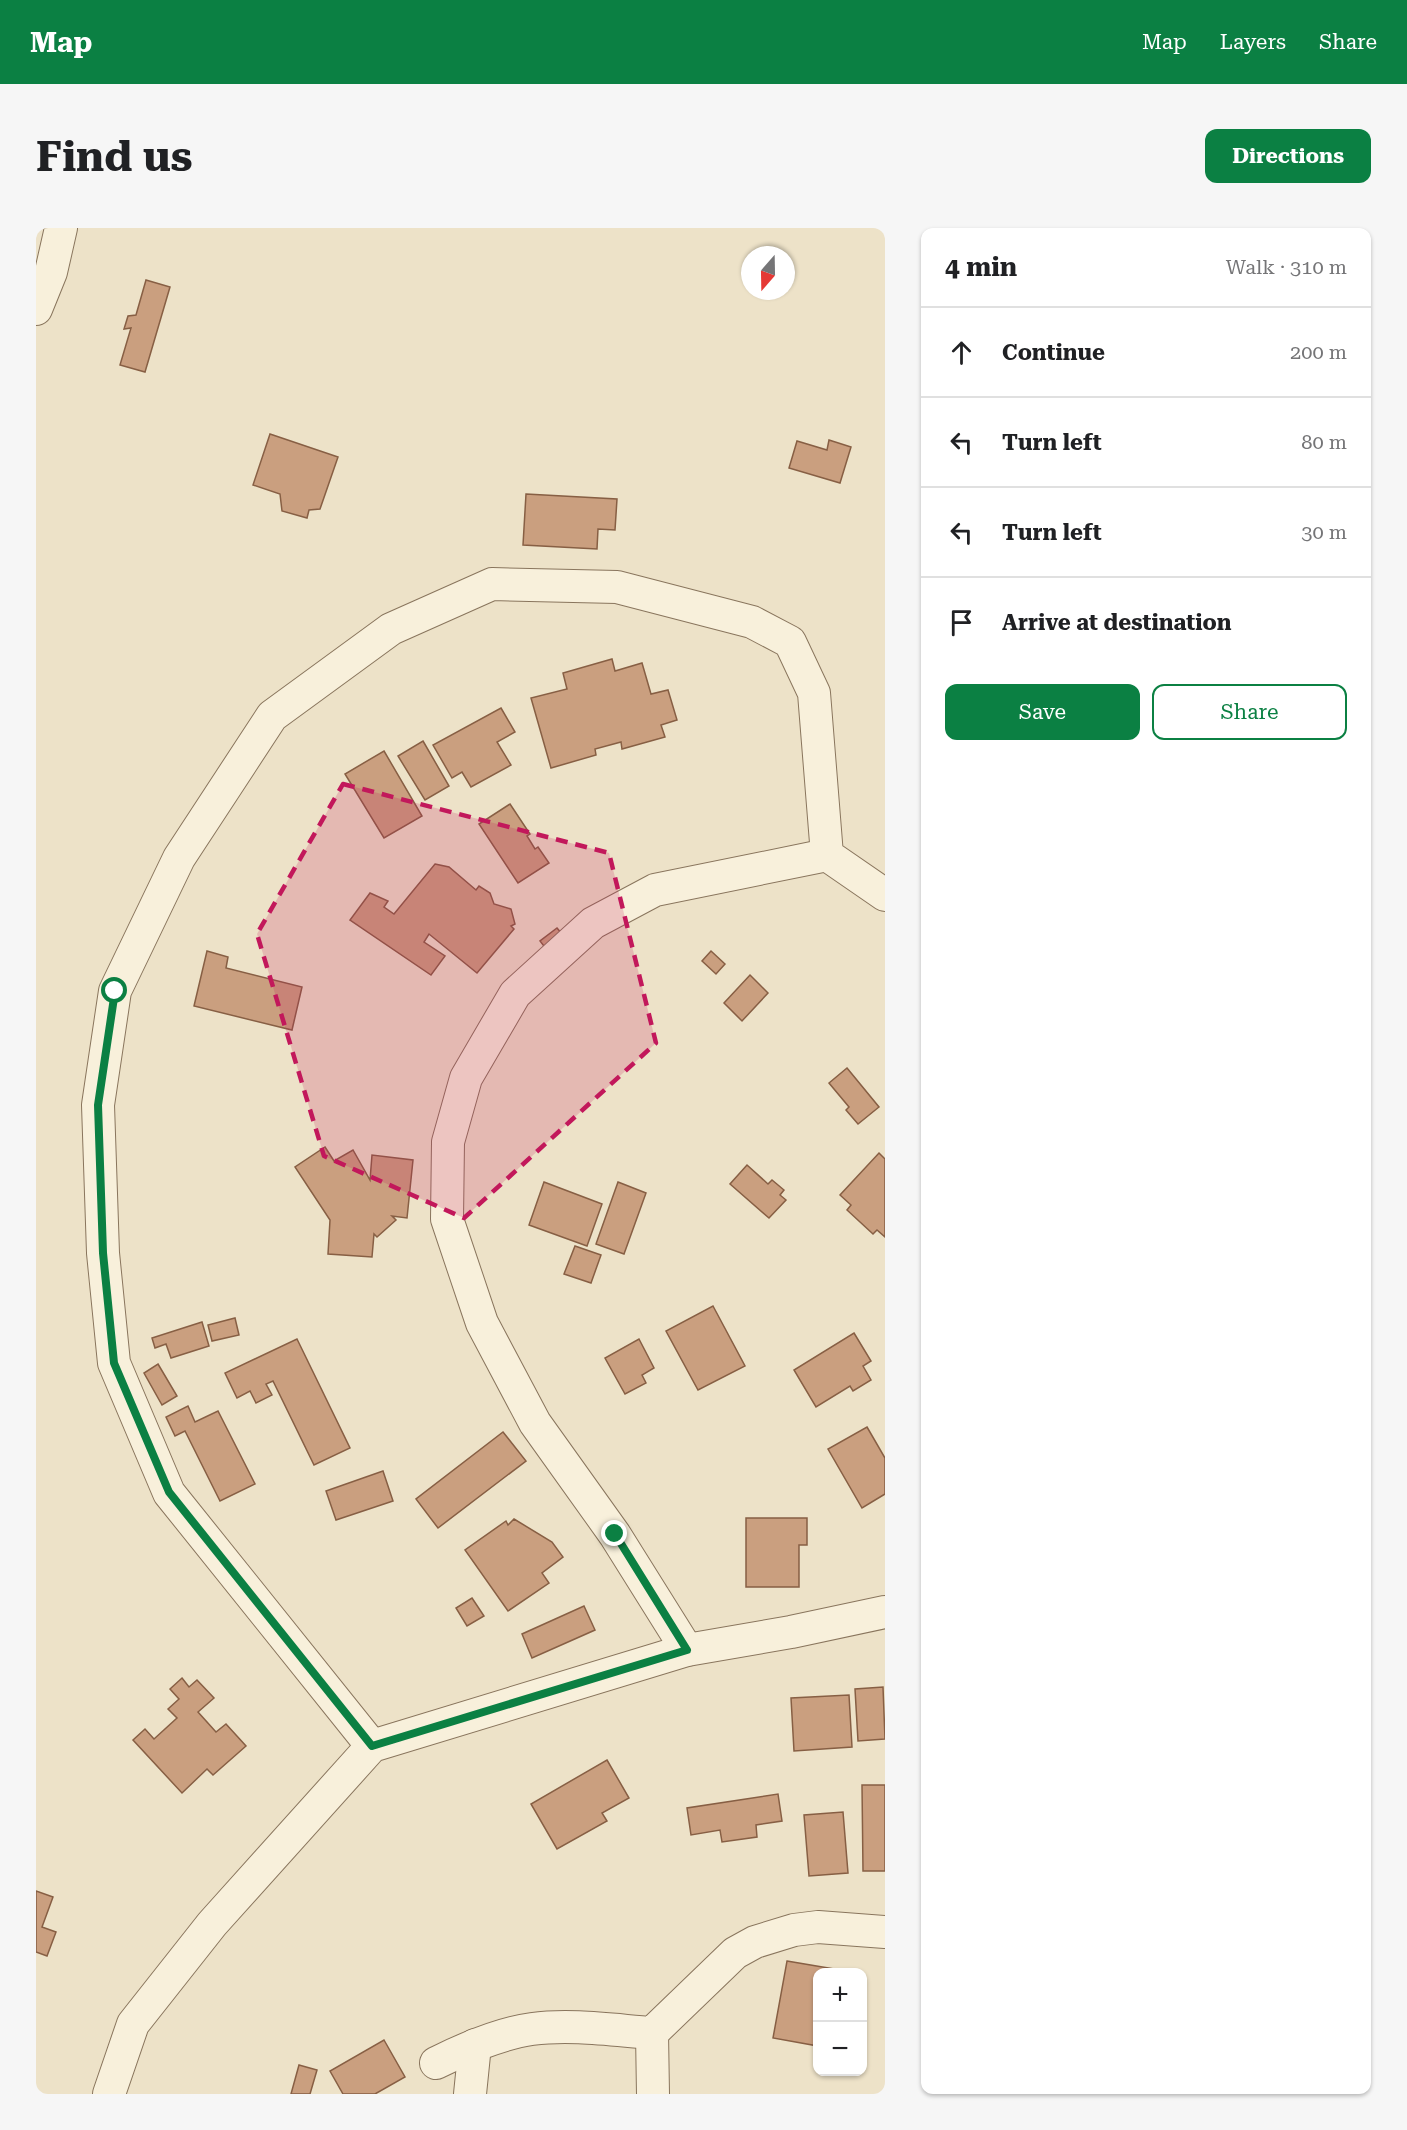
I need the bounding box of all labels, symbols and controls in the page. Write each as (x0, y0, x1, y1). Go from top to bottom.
text: Map (30, 26, 92, 59)
text: Map (1142, 30, 1187, 54)
text: Layers (1220, 30, 1286, 54)
text: Share (1319, 30, 1377, 54)
button: Directions (1205, 129, 1371, 183)
text: Find us (36, 132, 193, 181)
north arrow (741, 246, 795, 300)
text: 4 min (945, 252, 1017, 282)
text: Walk · 310 m (1226, 255, 1347, 279)
icon: ahead (945, 336, 978, 369)
text: Continue (1002, 340, 1105, 365)
text: 200 m (1290, 340, 1347, 364)
icon: left (945, 426, 978, 459)
text: Turn left (1002, 430, 1102, 455)
text: 80 m (1301, 430, 1347, 454)
icon: left (945, 516, 978, 549)
text: Turn left (1002, 520, 1102, 545)
text: 30 m (1301, 520, 1347, 544)
icon: arrive (945, 606, 978, 639)
text: Arrive at destination (1002, 610, 1231, 635)
button: Save (945, 684, 1140, 740)
button: Share (1152, 684, 1347, 740)
route start (101, 977, 127, 1003)
route end (601, 1520, 627, 1546)
map controls (813, 1968, 867, 2076)
button: + (813, 1968, 867, 2022)
button: − (813, 2022, 867, 2076)

